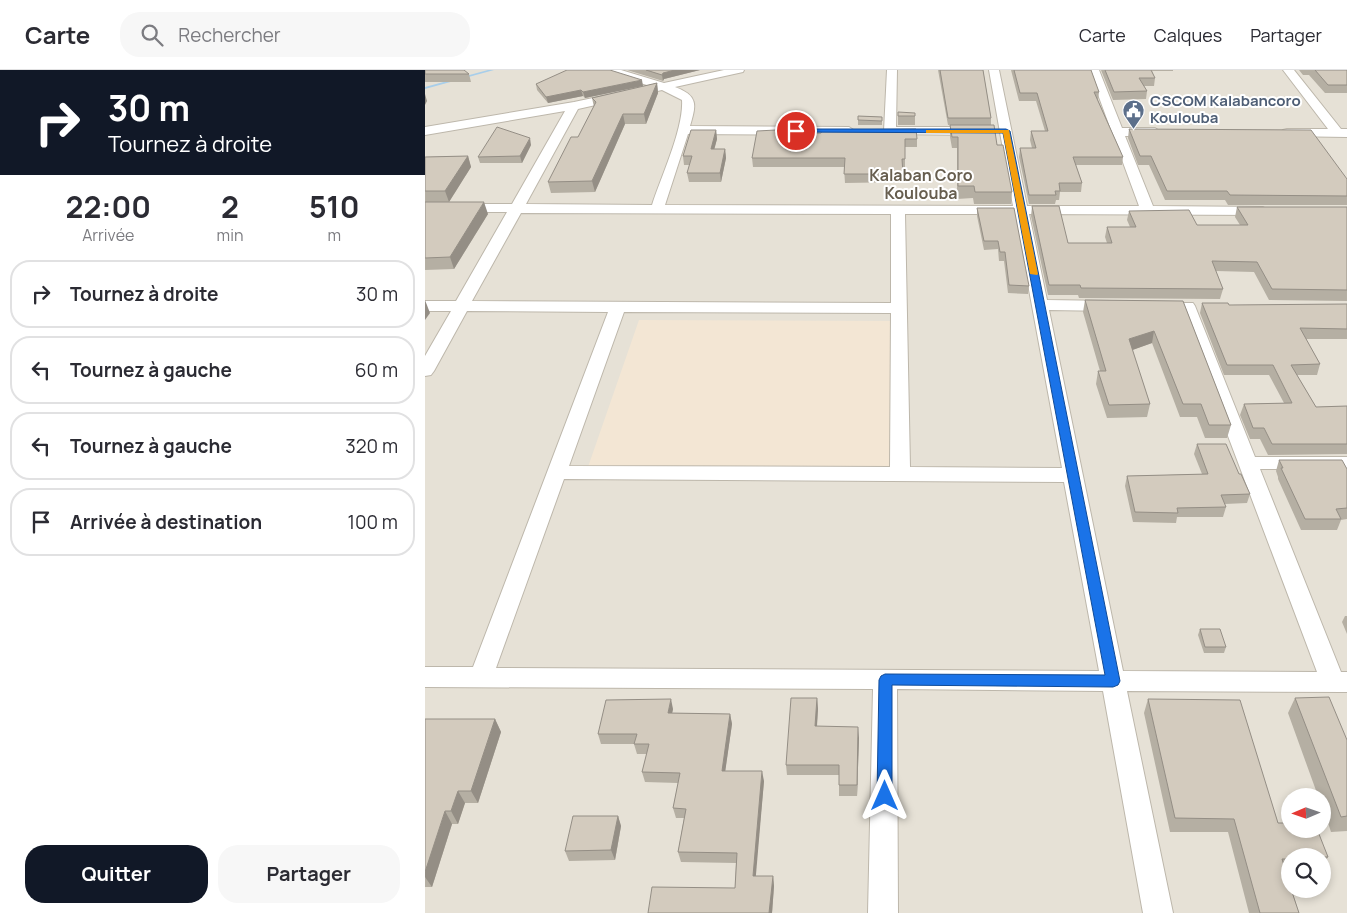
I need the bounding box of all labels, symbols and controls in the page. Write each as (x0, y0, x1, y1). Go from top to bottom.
search box (120, 12, 470, 57)
text: Carte (25, 18, 90, 51)
icon: search (138, 21, 166, 49)
text: Rechercher (178, 22, 281, 48)
text: Carte (1079, 23, 1126, 47)
text: Calques (1154, 23, 1222, 47)
text: Partager (1250, 23, 1322, 47)
text: 30 m (108, 84, 190, 132)
icon: right (25, 90, 90, 155)
place label: CSCOM Kalabancoro Koulouba (1150, 90, 1301, 128)
public building icon: CSCOM Kalabancoro Koulouba (1122, 98, 1146, 129)
pin (775, 110, 817, 152)
icon: arrive (782, 117, 810, 145)
text: Tournez à droite (108, 129, 272, 159)
district label: Kalaban Coro Koulouba (869, 164, 973, 204)
text: 22:00 (66, 186, 151, 227)
text: 2 (221, 186, 239, 227)
text: 510 (309, 186, 359, 227)
text: Arrivée (82, 224, 134, 246)
text: min (217, 224, 243, 246)
text: m (327, 224, 341, 246)
icon: right (27, 280, 55, 308)
text: Tournez à droite (70, 281, 218, 307)
text: 30 m (356, 281, 398, 307)
icon: left (27, 356, 55, 384)
text: Tournez à gauche (70, 357, 232, 383)
text: 60 m (355, 357, 398, 383)
icon: left (27, 432, 55, 460)
text: Tournez à gauche (70, 433, 232, 459)
text: 320 m (345, 433, 398, 459)
icon: arrive (27, 508, 55, 536)
text: Arrivée à destination (70, 509, 262, 535)
text: 100 m (347, 509, 398, 535)
position arrow (858, 769, 910, 821)
north arrow (1281, 788, 1331, 838)
map controls (1281, 788, 1331, 898)
button: Quitter (25, 845, 208, 903)
button: Partager (218, 845, 400, 903)
button: search (1281, 848, 1331, 898)

